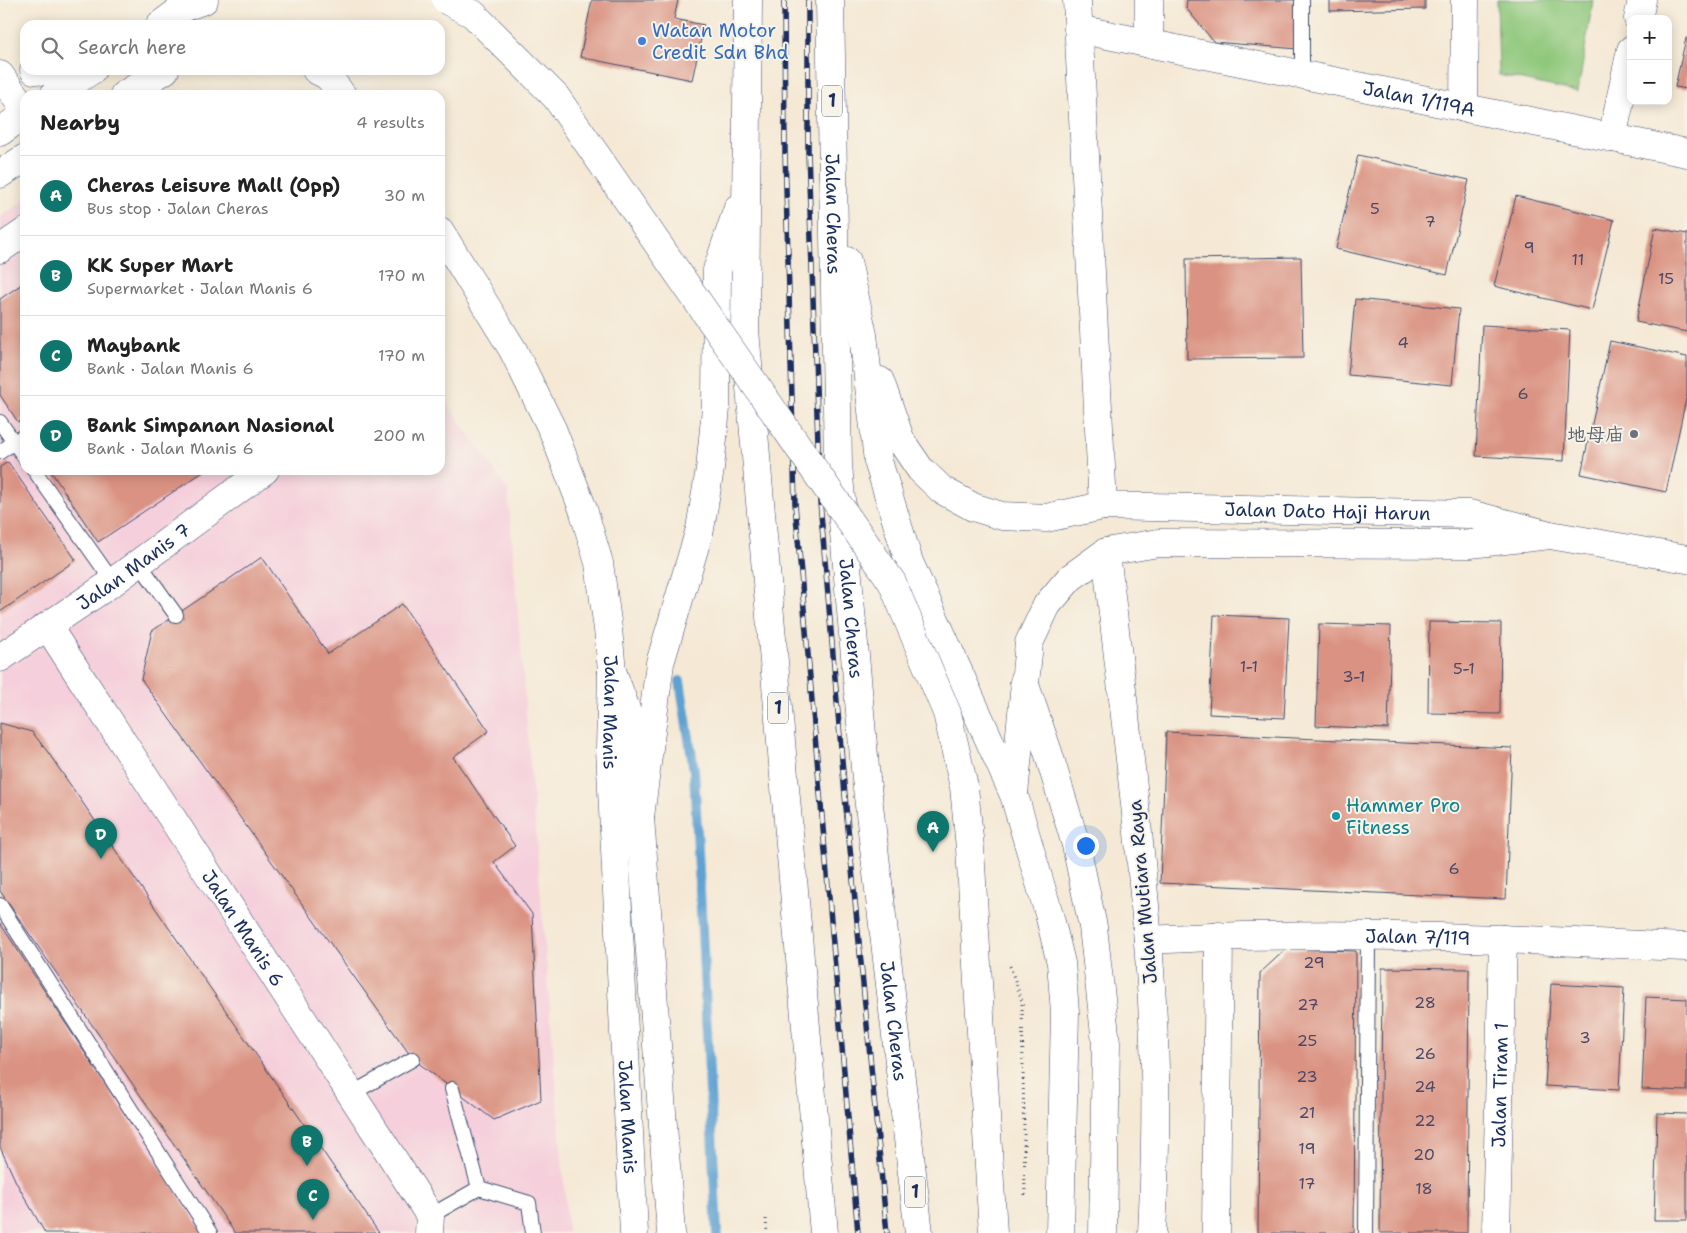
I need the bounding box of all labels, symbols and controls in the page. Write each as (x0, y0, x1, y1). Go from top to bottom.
map controls (1627, 15, 1672, 105)
button: + (1627, 15, 1672, 60)
place label: Watan Motor Credit Sdn Bhd (652, 18, 789, 65)
search box (20, 20, 445, 75)
icon: search (38, 34, 66, 62)
text: Search here (78, 35, 187, 60)
marker: Watan Motor Credit Sdn Bhd (636, 35, 648, 47)
button: − (1627, 60, 1672, 105)
street label: Jalan 1/119A (1360, 75, 1478, 123)
road number: 1 (822, 85, 842, 116)
text: Nearby (40, 109, 120, 137)
text: 4 results (356, 112, 425, 133)
street label: Jalan Cheras (820, 153, 847, 275)
text: Cheras Leisure Mall (Opp) (87, 173, 340, 198)
text: A (50, 185, 62, 206)
text: 30 m (384, 185, 425, 206)
text: Bus stop · Jalan Cheras (87, 198, 269, 219)
house number: 5 (1370, 198, 1380, 219)
house number: 7 (1424, 211, 1436, 232)
house number: 9 (1523, 237, 1535, 258)
house number: 11 (1572, 249, 1584, 270)
text: KK Super Mart (87, 253, 233, 278)
text: B (51, 265, 61, 286)
text: 170 m (378, 265, 425, 286)
house number: 15 (1658, 268, 1674, 289)
text: Supermarket · Jalan Manis 6 (87, 278, 313, 299)
house number: 4 (1397, 332, 1409, 353)
text: Maybank (87, 333, 181, 358)
text: C (51, 345, 61, 366)
text: 170 m (378, 345, 425, 366)
text: Bank · Jalan Manis 6 (87, 358, 254, 379)
house number: 6 (1517, 383, 1529, 404)
text: Bank Simpanan Nasional (87, 413, 334, 438)
place label: 地母庙 (1567, 422, 1624, 447)
text: D (50, 425, 62, 446)
text: 200 m (373, 425, 425, 446)
marker: 地母庙 (1628, 428, 1640, 440)
text: Bank · Jalan Manis 6 (87, 438, 254, 459)
street label: Jalan Dato Haji Harun (1224, 497, 1431, 526)
street label: Jalan Manis 7 (72, 517, 196, 616)
street label: Jalan Cheras (833, 557, 869, 680)
street label: Jalan Manis (597, 654, 624, 770)
house number: 1-1 (1240, 656, 1258, 677)
house number: 5-1 (1453, 658, 1475, 679)
house number: 3-1 (1342, 666, 1366, 687)
road number: 1 (768, 692, 788, 724)
place label: Hammer Pro Fitness (1346, 793, 1460, 840)
street label: Jalan Mutiara Raya (1122, 799, 1163, 985)
marker: Hammer Pro Fitness (1330, 810, 1342, 822)
pin: A (917, 811, 949, 852)
pin: D (85, 818, 117, 859)
your location (1073, 833, 1099, 859)
house number: 6 (1448, 858, 1460, 879)
street label: Jalan Manis 6 (196, 865, 290, 992)
street label: Jalan 7/119 (1365, 923, 1471, 951)
house number: 29 (1303, 952, 1325, 973)
street label: Jalan Cheras (874, 960, 913, 1083)
house number: 28 (1414, 992, 1436, 1013)
house number: 27 (1297, 994, 1319, 1015)
street label: Jalan Tiram 1 (1486, 1022, 1514, 1148)
house number: 3 (1579, 1027, 1591, 1048)
house number: 25 (1297, 1030, 1317, 1051)
house number: 26 (1414, 1043, 1436, 1064)
street label: Jalan Manis (612, 1059, 643, 1175)
house number: 23 (1296, 1066, 1318, 1087)
house number: 24 (1414, 1076, 1436, 1097)
house number: 21 (1298, 1102, 1316, 1123)
house number: 22 (1414, 1110, 1436, 1131)
pin: B (291, 1125, 323, 1166)
house number: 19 (1298, 1138, 1316, 1159)
house number: 20 (1413, 1144, 1435, 1165)
house number: 17 (1298, 1173, 1316, 1194)
road number: 1 (905, 1176, 925, 1208)
house number: 18 (1415, 1178, 1433, 1199)
pin: C (297, 1179, 329, 1220)

